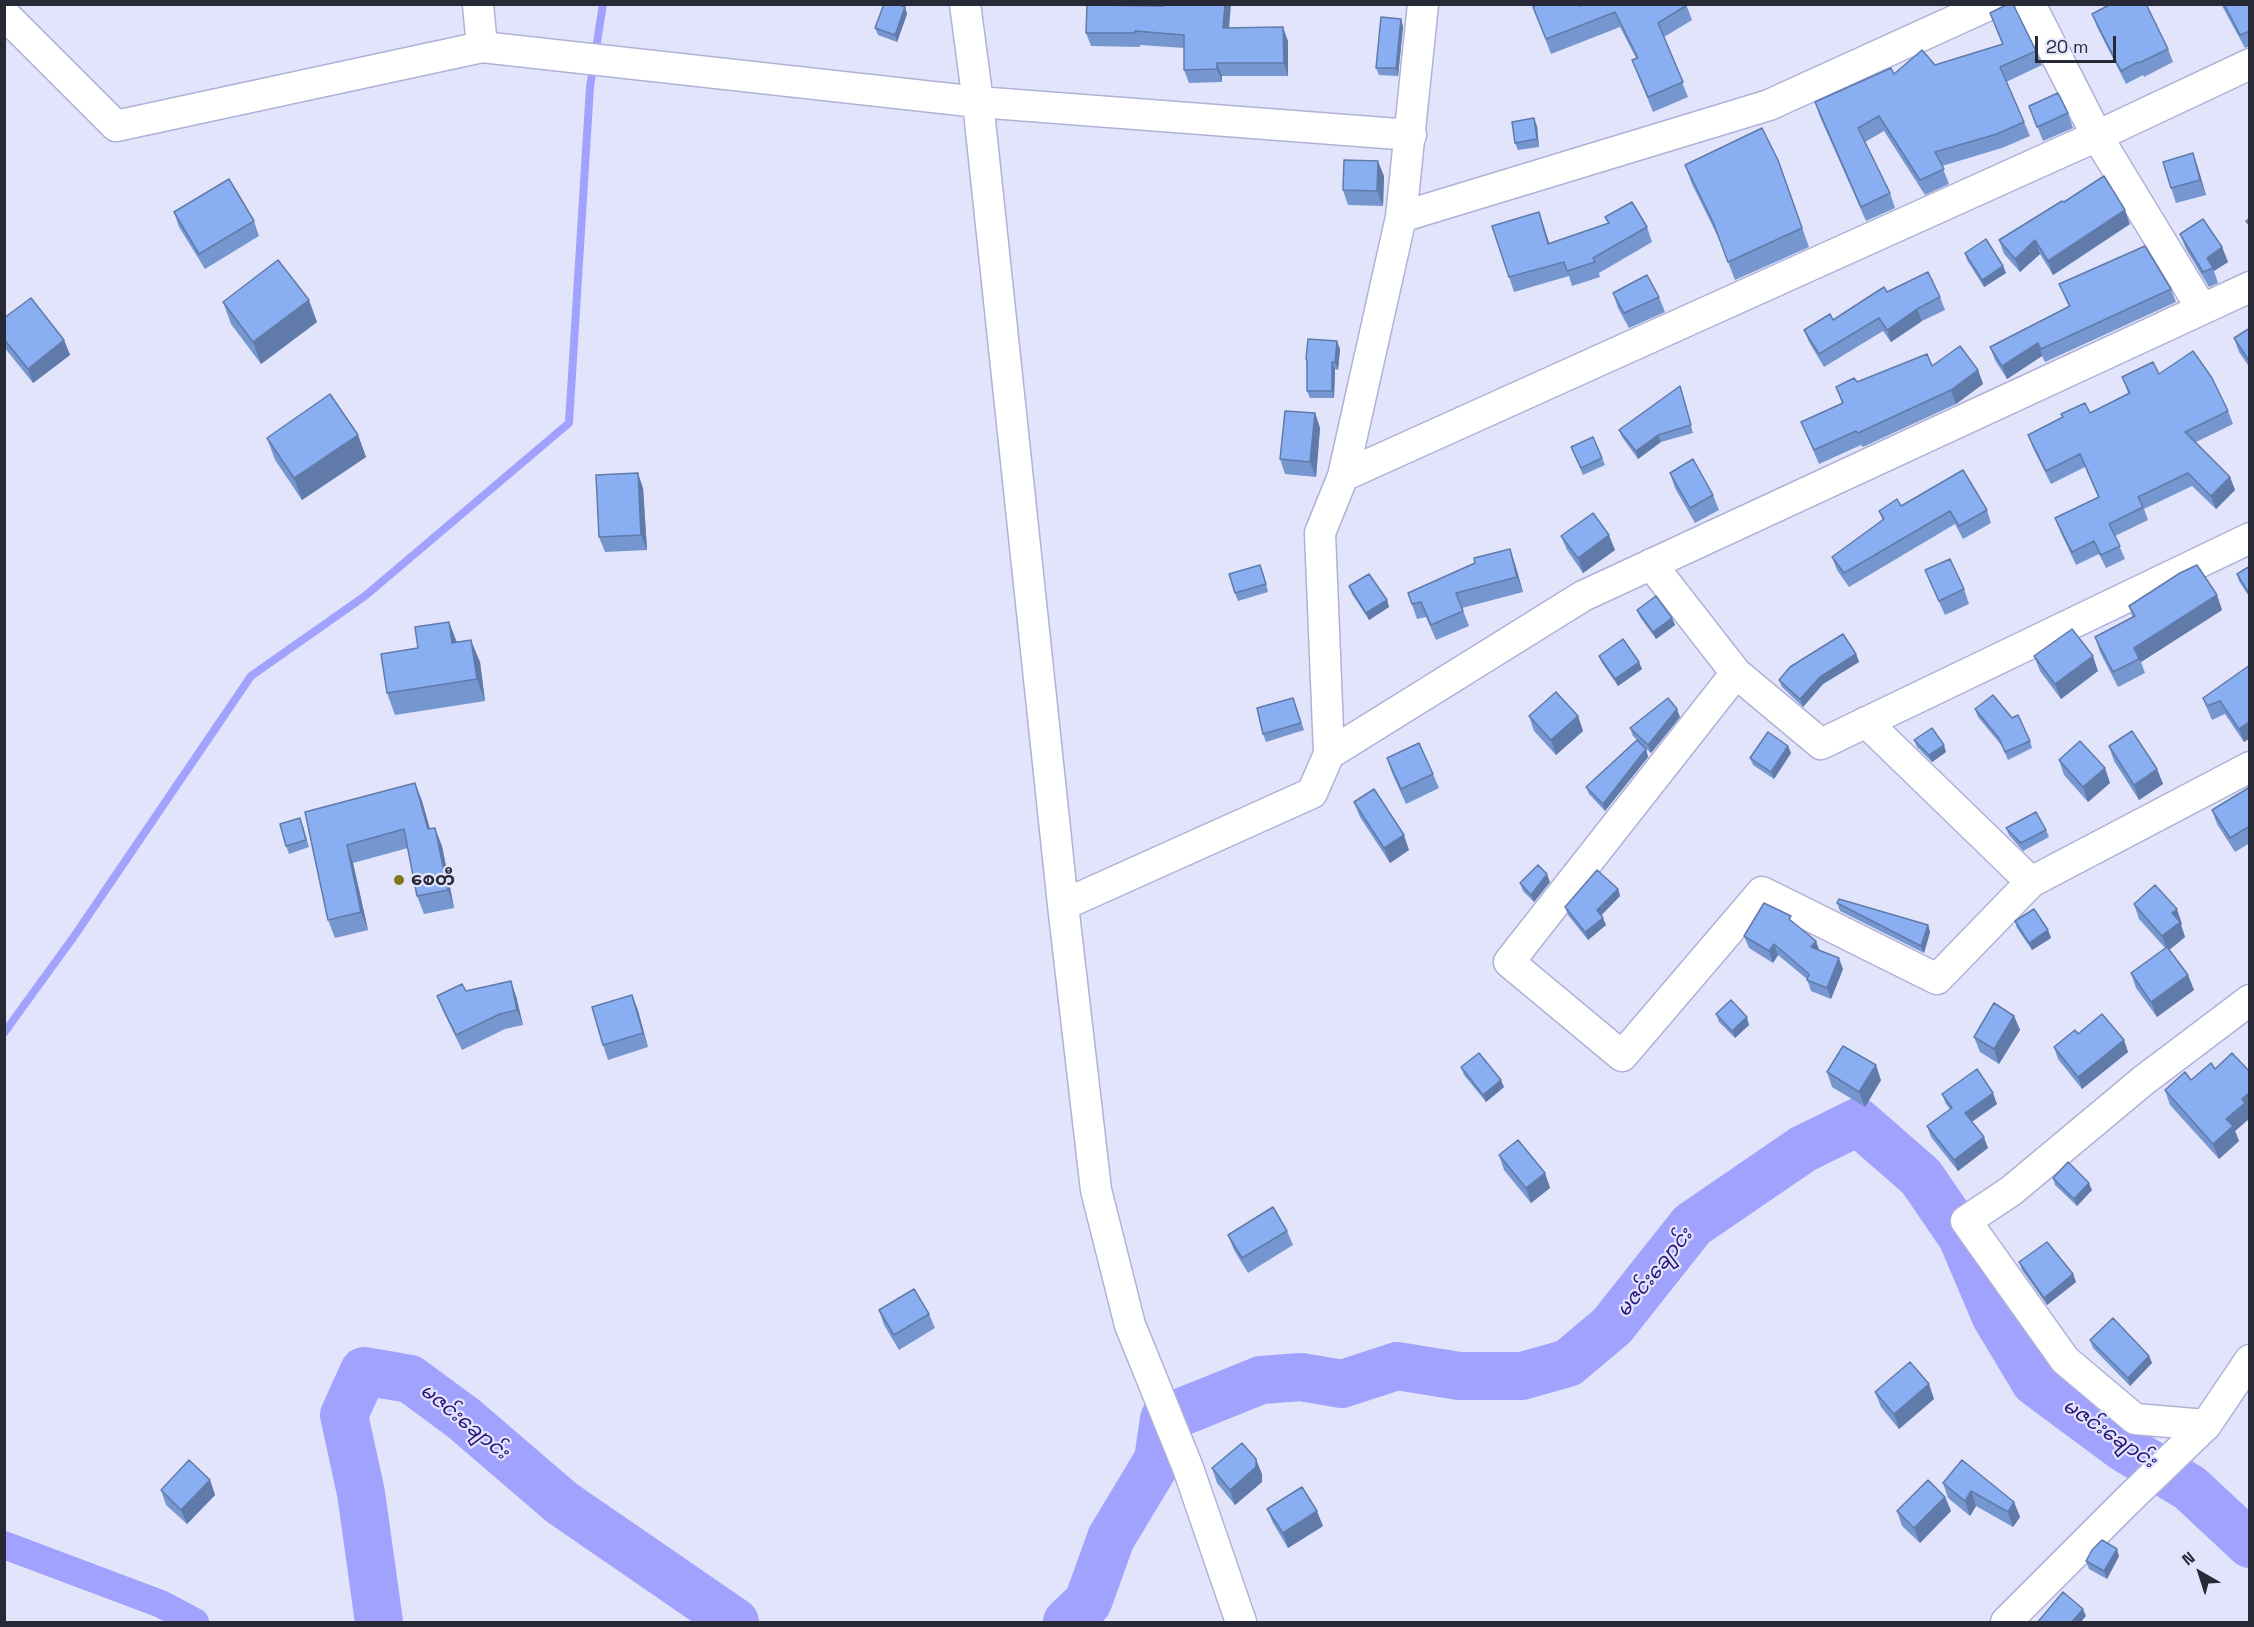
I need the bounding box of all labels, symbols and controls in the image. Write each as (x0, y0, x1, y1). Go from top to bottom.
scale bar (2038, 24, 2119, 62)
text: 20 m (2046, 35, 2089, 58)
place label: စေတီ (411, 869, 455, 891)
marker: စေတီ (392, 873, 406, 887)
water label: မဇင်းချောင်း (1612, 1224, 1698, 1322)
water label: မဇင်းချောင်း (415, 1379, 513, 1465)
water label: မဇင်းချောင်း (2058, 1394, 2160, 1474)
north arrow (2170, 1543, 2230, 1603)
text: N (2178, 1547, 2199, 1570)

